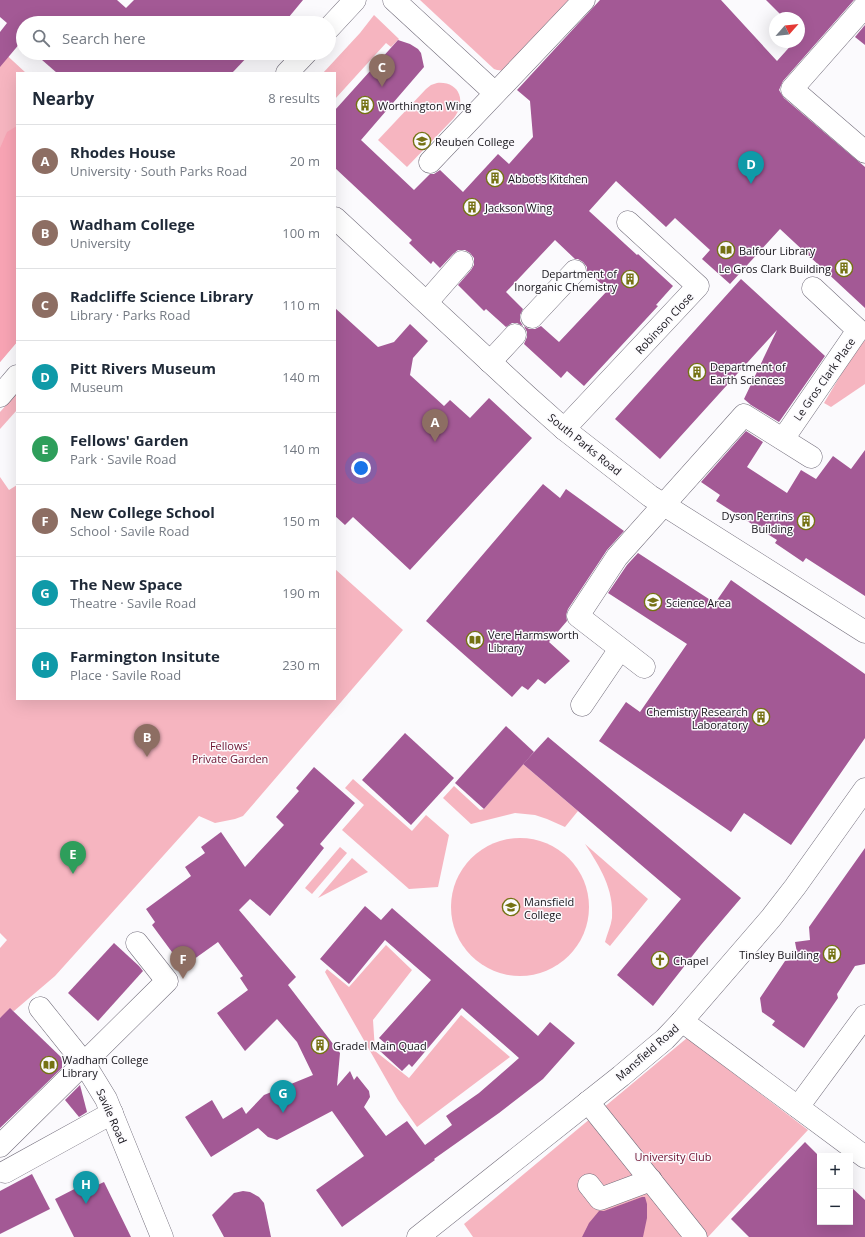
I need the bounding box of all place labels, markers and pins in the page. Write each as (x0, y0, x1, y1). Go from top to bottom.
pin: C (369, 54, 395, 87)
building icon: Worthington Wing (355, 95, 375, 115)
place label: Worthington Wing (378, 98, 471, 113)
school or university icon: Reuben College (412, 131, 432, 151)
place label: Reuben College (435, 134, 515, 149)
pin: D (738, 151, 764, 184)
building icon: Abbot's Kitchen (485, 168, 505, 188)
place label: Abbot's Kitchen (508, 171, 588, 186)
building icon: Jackson Wing (462, 197, 482, 217)
place label: Jackson Wing (484, 200, 552, 215)
library icon: Balfour Library (716, 240, 736, 260)
place label: Balfour Library (739, 243, 816, 258)
building icon: Le Gros Clark Building (834, 258, 854, 278)
place label: Le Gros Clark Building (718, 261, 831, 276)
place label: Department of Inorganic Chemistry (514, 266, 618, 294)
building icon: Department of Inorganic Chemistry (620, 269, 640, 289)
place label: Department of Earth Sciences (710, 359, 787, 387)
building icon: Department of Earth Sciences (687, 362, 707, 382)
pin: A (422, 409, 448, 442)
place label: Dyson Perrins Building (721, 508, 793, 536)
building icon: Dyson Perrins Building (796, 511, 816, 531)
school or university icon: Science Area (643, 592, 663, 612)
place label: Science Area (666, 595, 731, 610)
place label: Vere Harmsworth Library (488, 627, 579, 655)
library icon: Vere Harmsworth Library (465, 630, 485, 650)
place label: Chemistry Research Laboratory (646, 704, 748, 732)
building icon: Chemistry Research Laboratory (751, 707, 771, 727)
pin: B (134, 724, 160, 757)
pin: E (60, 841, 86, 874)
place label: Mansfield College (524, 894, 574, 922)
school or university icon: Mansfield College (501, 897, 521, 917)
building icon: Tinsley Building (822, 944, 842, 964)
pin: F (170, 946, 196, 979)
place label: Tinsley Building (739, 947, 819, 962)
church icon: Chapel (650, 950, 670, 970)
place label: Chapel (673, 953, 708, 968)
building icon: Gradel Main Quad (310, 1035, 330, 1055)
place label: Gradel Main Quad (333, 1038, 427, 1053)
place label: Wadham College Library (62, 1052, 148, 1080)
library icon: Wadham College Library (39, 1055, 59, 1075)
pin: G (270, 1080, 296, 1113)
pin: H (73, 1171, 99, 1204)

